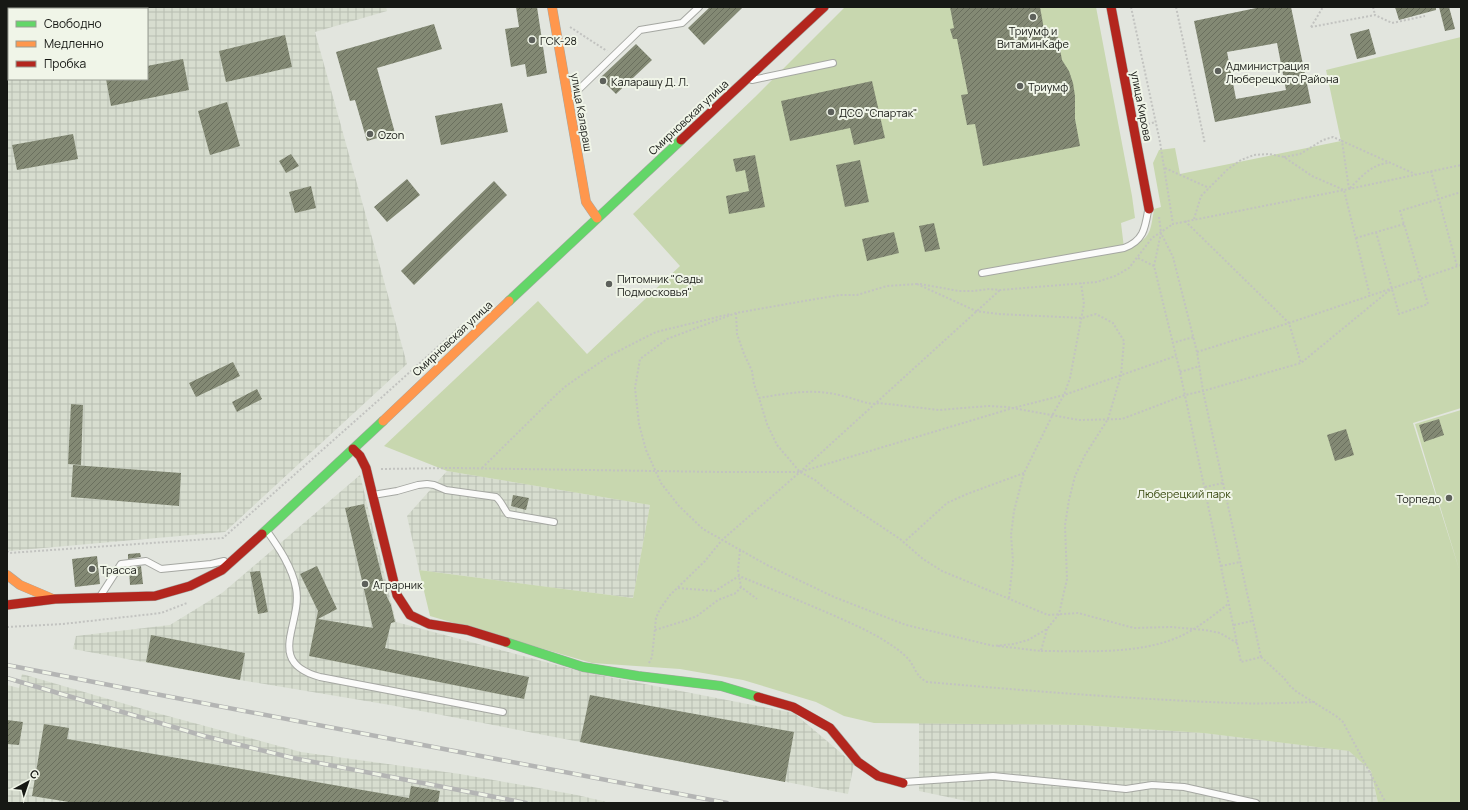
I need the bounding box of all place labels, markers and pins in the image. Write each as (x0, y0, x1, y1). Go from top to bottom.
marker: Триумф и ВитаминКафе (1028, 12, 1038, 22)
place label: Триумф и ВитаминКафе (997, 23, 1069, 51)
place label: ГСК-28 (540, 33, 577, 48)
marker: ГСК-28 (527, 35, 537, 45)
place label: Администрация Люберецкого Района (1226, 58, 1339, 86)
marker: Администрация Люберецкого Района (1213, 66, 1223, 76)
place label: Каларашу Д. Л. (611, 74, 689, 89)
marker: Каларашу Д. Л. (598, 76, 608, 86)
place label: Триумф (1028, 79, 1068, 94)
marker: Триумф (1015, 81, 1025, 91)
place label: ДСО "Спартак" (839, 105, 917, 120)
marker: ДСО "Спартак" (826, 107, 836, 117)
place label: Ozon (378, 127, 404, 142)
marker: Ozon (365, 129, 375, 139)
place label: Питомник "Сады Подмосковья" (617, 271, 703, 299)
marker: Питомник "Сады Подмосковья" (604, 279, 614, 289)
place label: Торпедо (1397, 491, 1441, 506)
marker: Торпедо (1444, 493, 1454, 503)
place label: Трасса (100, 562, 137, 577)
marker: Трасса (87, 564, 97, 574)
place label: Аграрник (373, 577, 423, 592)
marker: Аграрник (360, 579, 370, 589)

